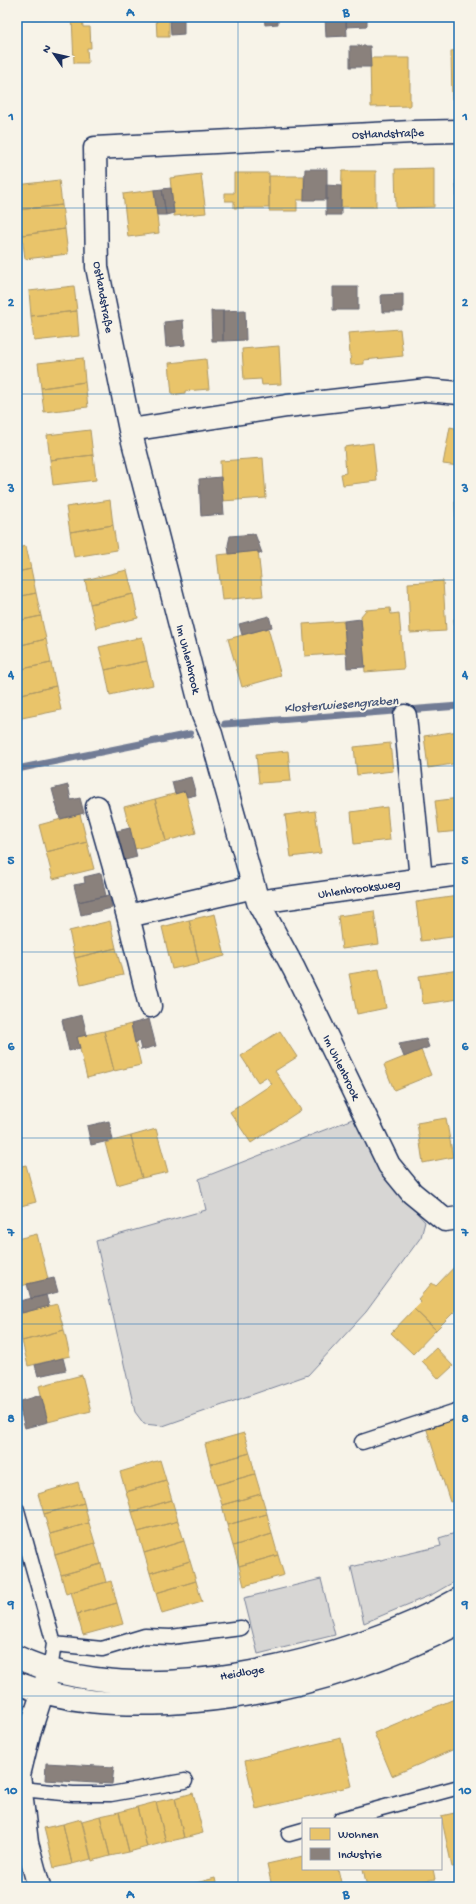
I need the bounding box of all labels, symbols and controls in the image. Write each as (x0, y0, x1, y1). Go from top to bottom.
text: A (125, 6, 135, 21)
text: B (342, 6, 351, 21)
north arrow (34, 34, 74, 74)
text: N (40, 43, 54, 56)
text: 1 (7, 110, 14, 125)
text: 1 (461, 110, 468, 125)
street label: Ostlandstraße (352, 127, 425, 143)
street label: Ostlandstraße (89, 261, 115, 335)
text: 2 (8, 296, 15, 311)
text: 2 (462, 296, 469, 311)
text: 3 (7, 482, 15, 497)
text: 3 (461, 482, 469, 497)
street label: Im Uhlenbrook (172, 624, 203, 697)
text: 4 (7, 668, 15, 683)
text: 4 (461, 668, 469, 683)
water label: Klosterwiesengraben (284, 694, 400, 717)
text: 5 (8, 854, 15, 869)
text: 5 (462, 854, 469, 869)
street label: Uhlenbrooksweg (317, 877, 402, 903)
street label: Im Uhlenbrook (318, 1033, 363, 1104)
text: 6 (8, 1040, 15, 1055)
text: 6 (462, 1040, 469, 1055)
text: 7 (7, 1226, 16, 1241)
text: 7 (461, 1226, 470, 1241)
text: 8 (7, 1412, 15, 1427)
text: 8 (461, 1412, 469, 1427)
text: 9 (7, 1598, 15, 1613)
text: 9 (461, 1598, 469, 1613)
street label: Heidloge (219, 1663, 266, 1685)
text: 10 (4, 1784, 18, 1799)
text: 10 (458, 1784, 472, 1799)
legend (302, 1818, 442, 1870)
text: Wohnen (338, 1829, 379, 1843)
text: Industrie (338, 1849, 382, 1863)
text: A (125, 1888, 135, 1903)
text: B (342, 1888, 351, 1903)

